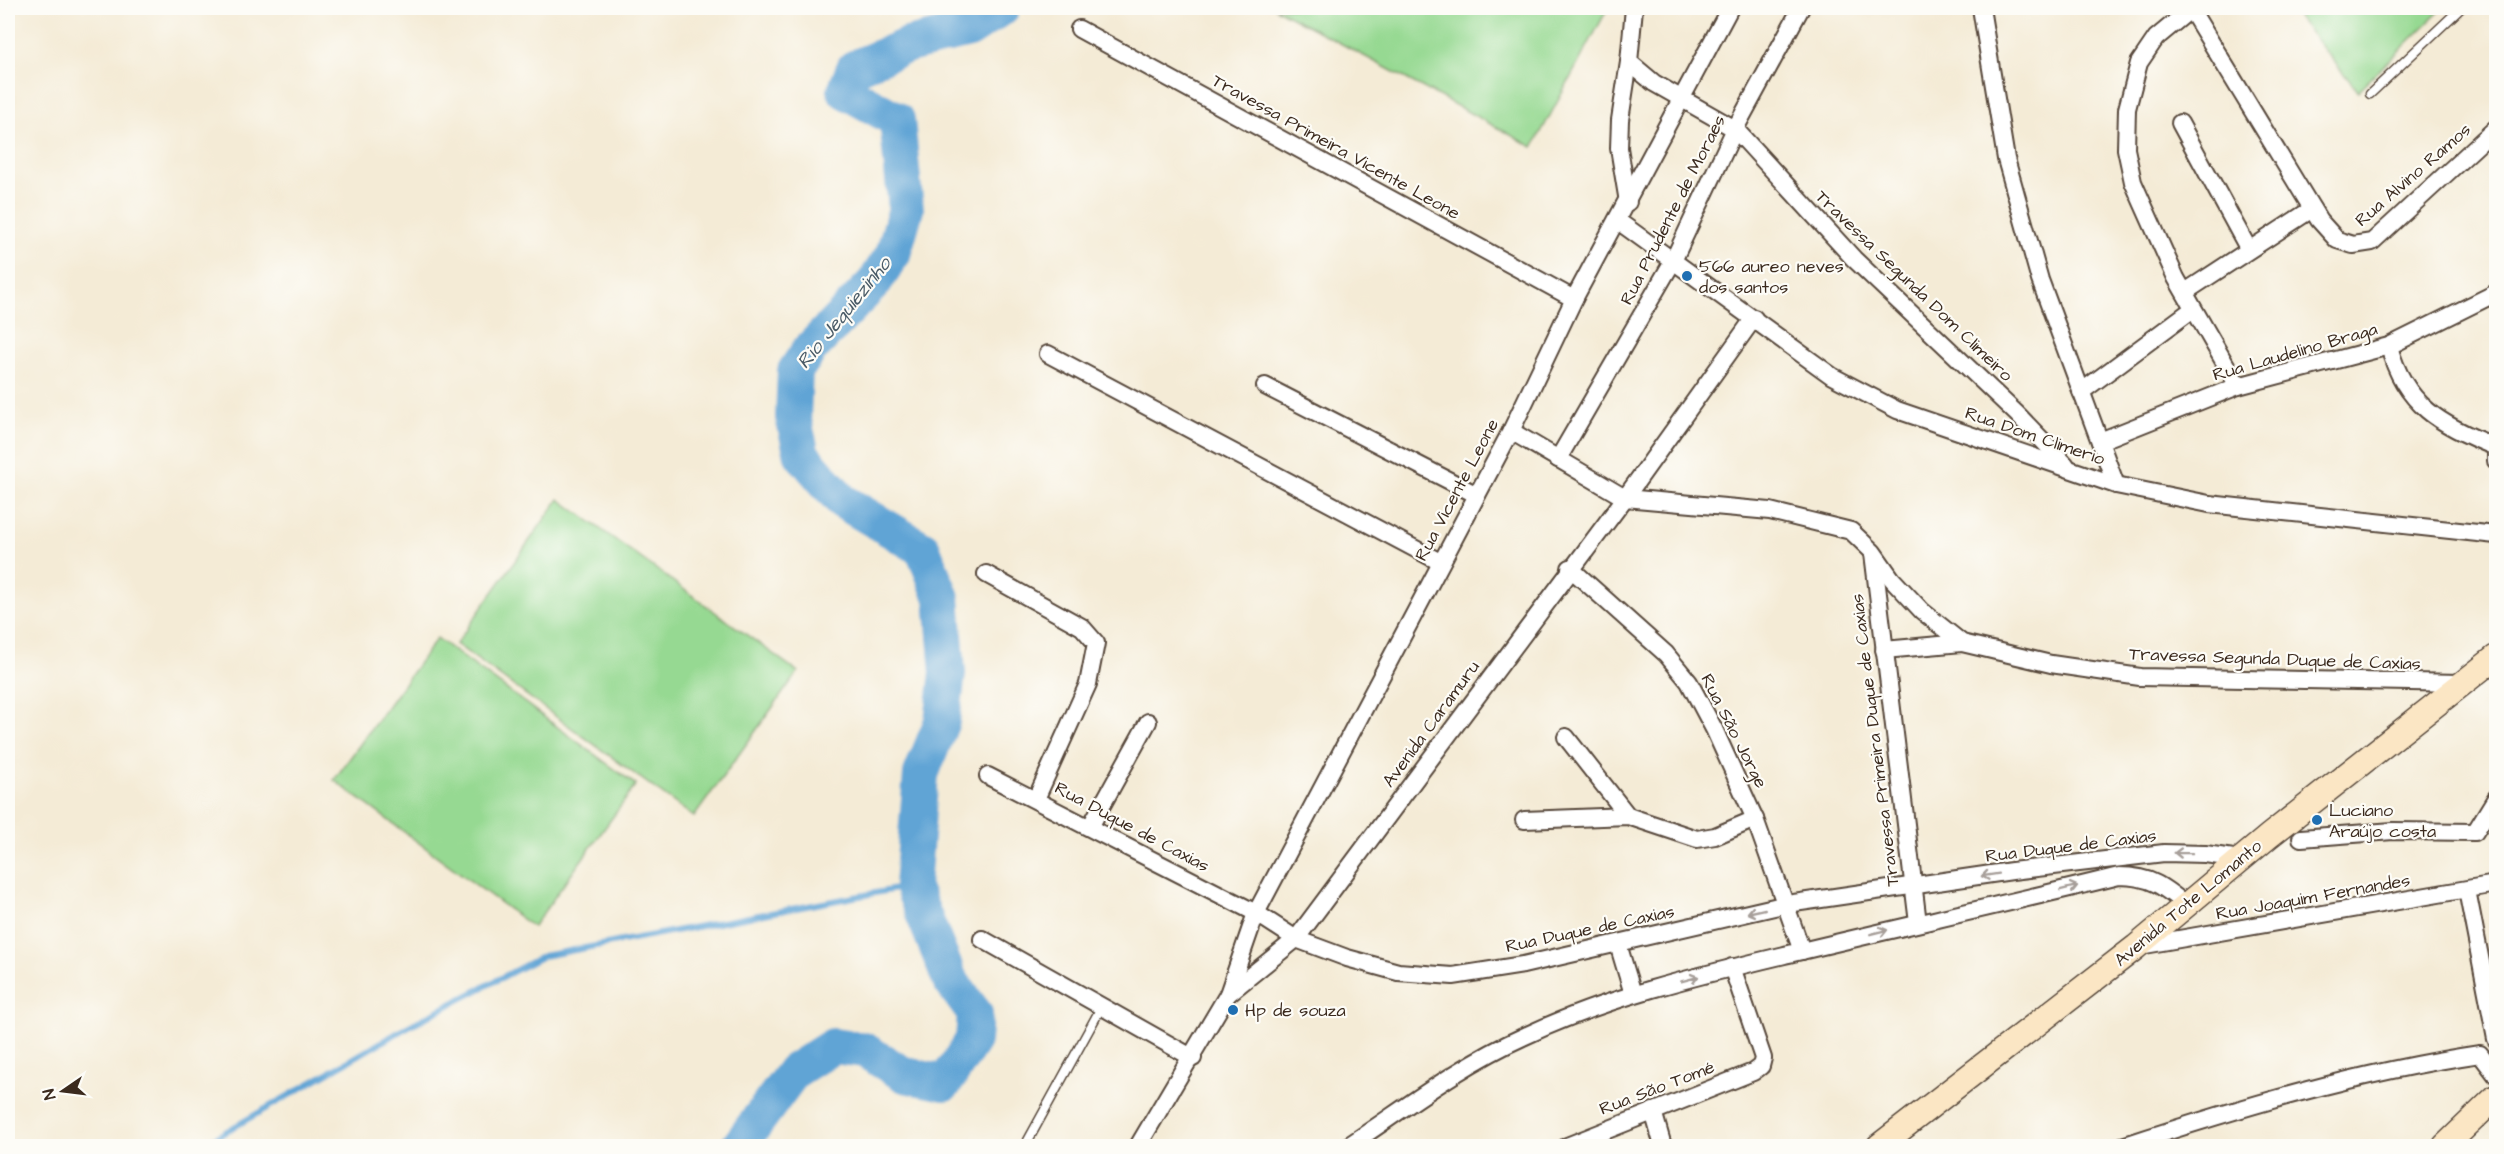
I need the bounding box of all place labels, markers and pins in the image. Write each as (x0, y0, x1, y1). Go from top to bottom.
place label: 566 aureo neves dos santos (1699, 254, 1844, 300)
marker: 566 aureo neves dos santos (1680, 269, 1694, 283)
place label: Luciano Araújo costa (2329, 798, 2436, 844)
marker: Luciano Araújo costa (2310, 813, 2324, 827)
place label: Hp de souza (1245, 998, 1346, 1023)
marker: Hp de souza (1226, 1003, 1240, 1017)

